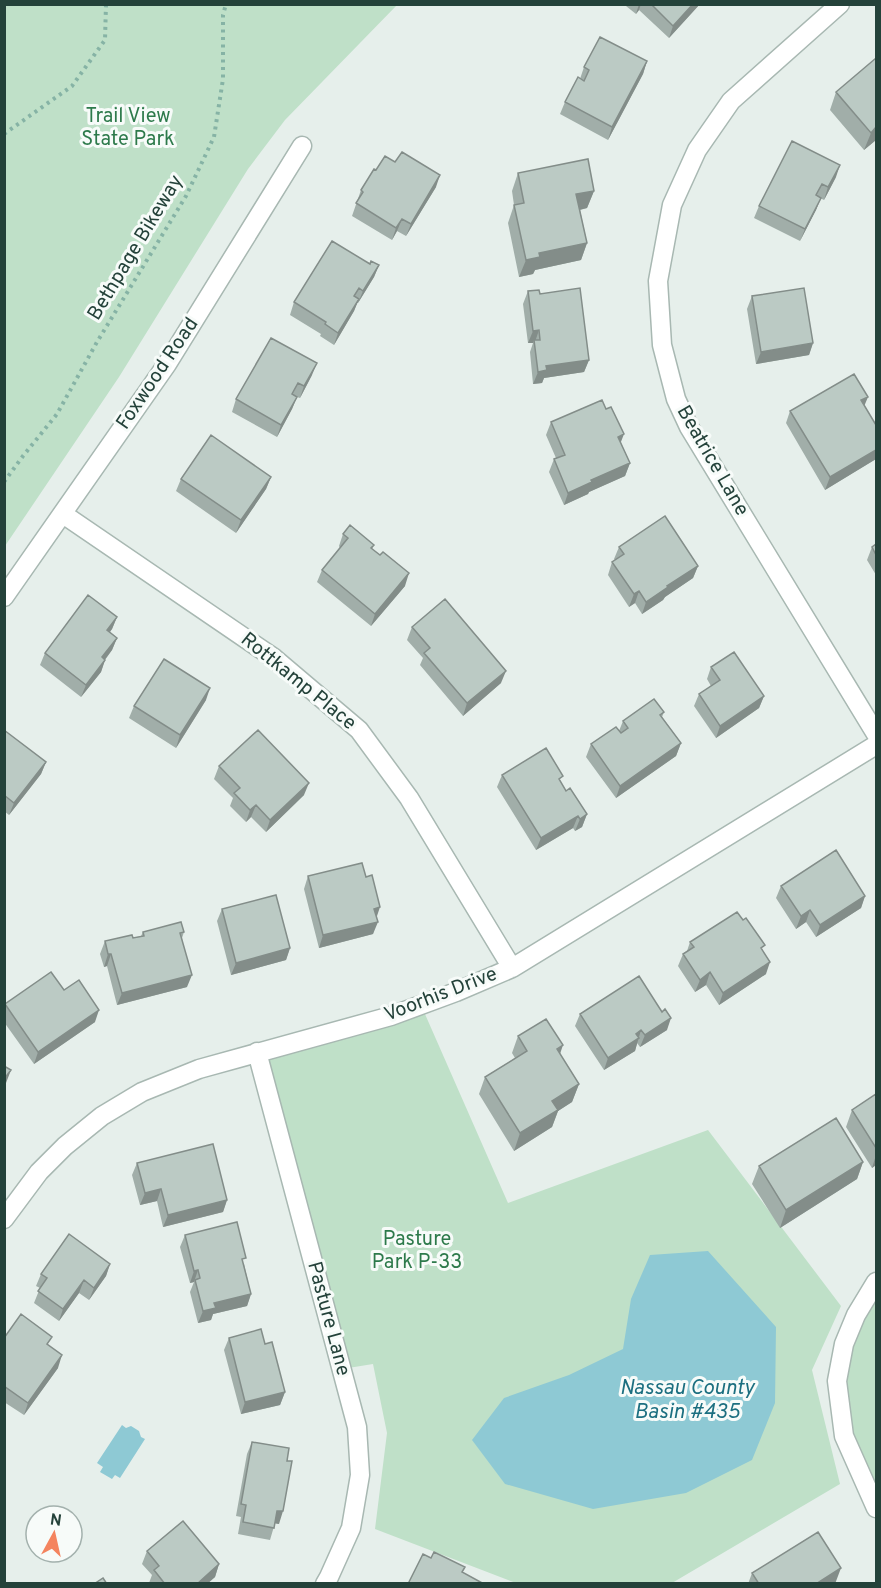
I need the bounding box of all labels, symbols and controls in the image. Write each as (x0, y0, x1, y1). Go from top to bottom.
park label: Trail View State Park (81, 104, 175, 153)
street label: Bethpage Bikeway (82, 170, 190, 326)
street label: Foxwood Road (111, 313, 205, 435)
street label: Beatrice Lane (670, 401, 754, 521)
street label: Rottkamp Place (235, 627, 361, 737)
street label: Voorhis Drive (381, 962, 501, 1028)
park label: Pasture Park P-33 (372, 1227, 462, 1276)
street label: Pasture Lane (300, 1259, 356, 1379)
water label: Nassau County Basin #435 (620, 1375, 756, 1426)
north arrow (24, 1504, 84, 1564)
text: N (49, 1510, 63, 1532)

